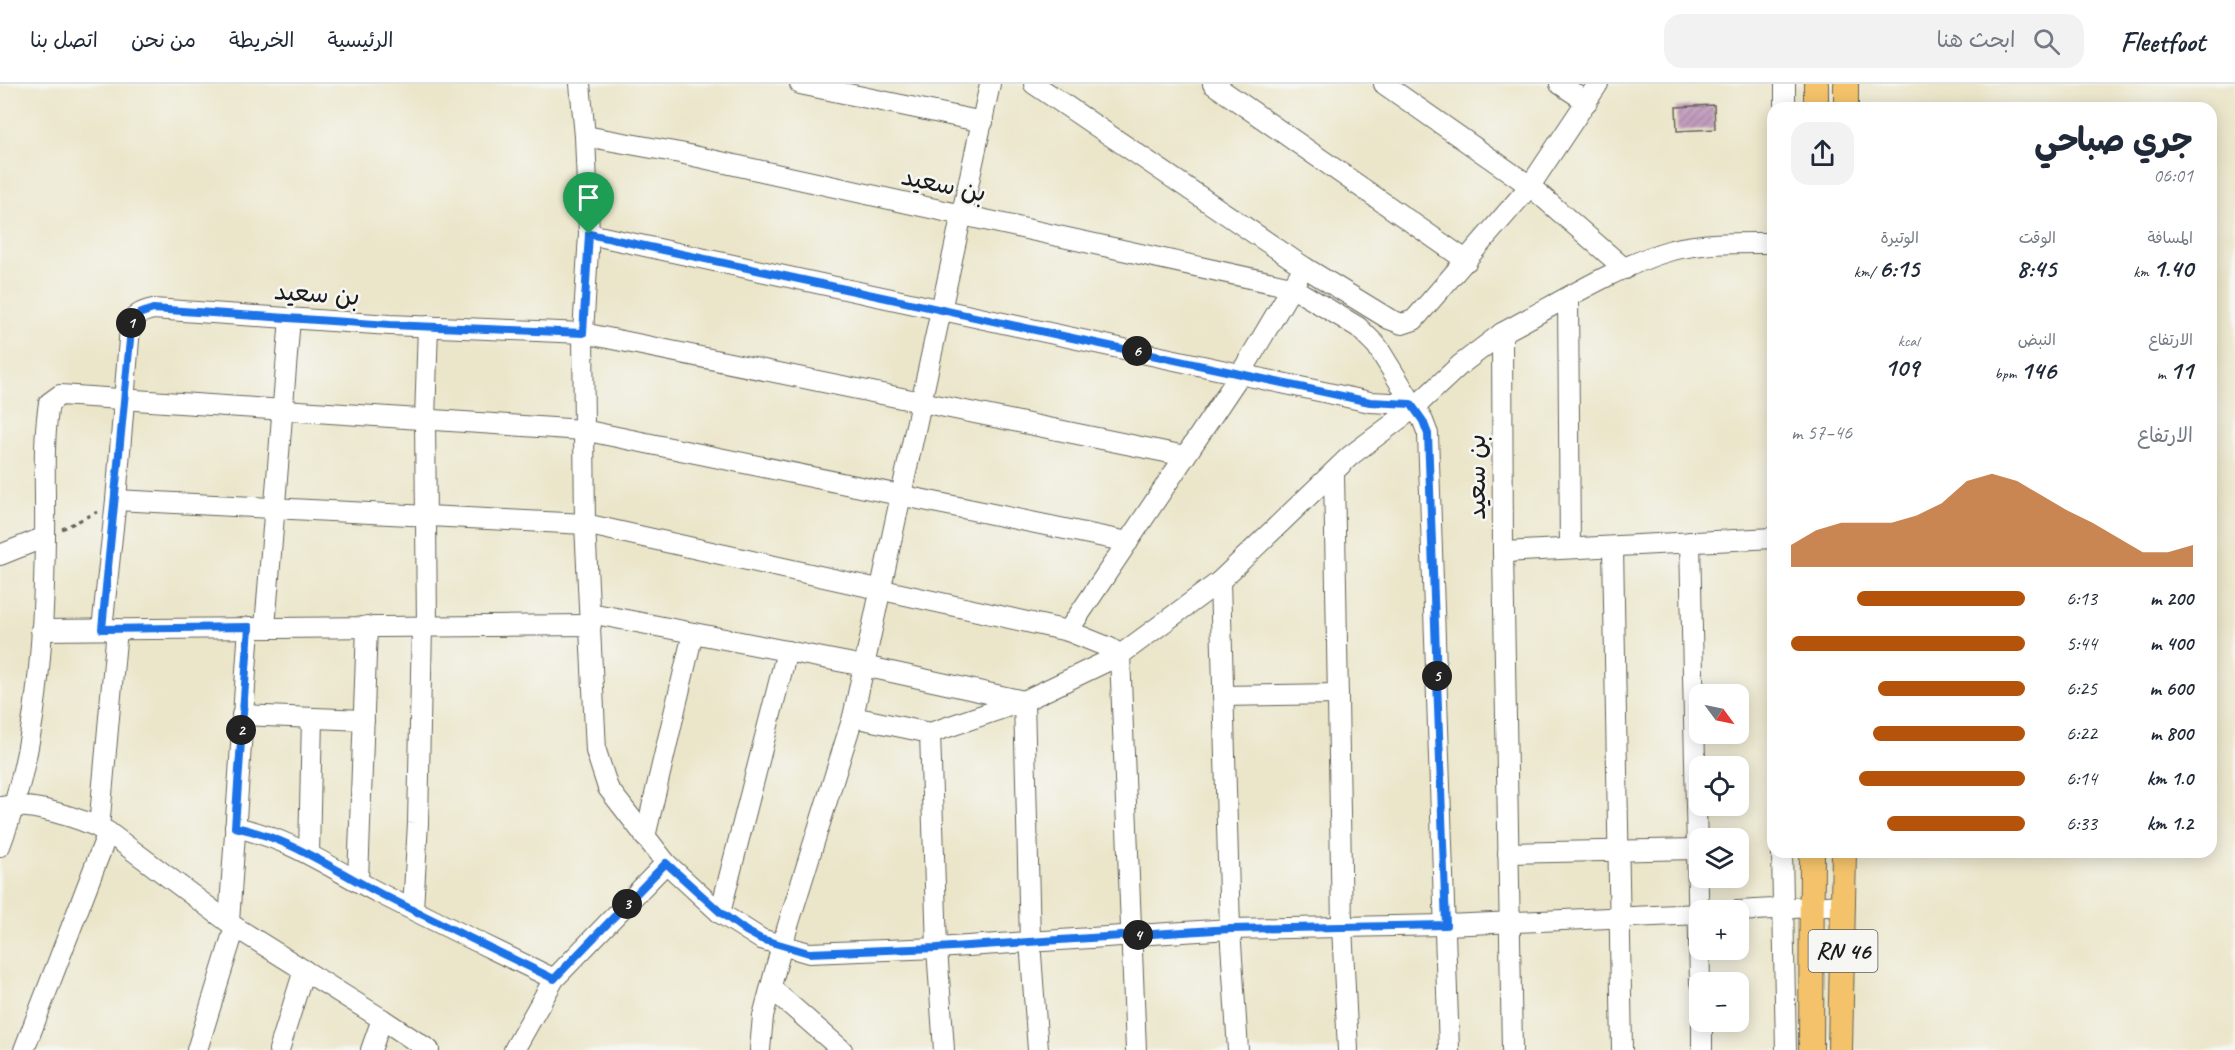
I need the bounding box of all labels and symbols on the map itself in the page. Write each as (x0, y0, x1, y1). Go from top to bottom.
street label: بن سعيد (898, 159, 989, 210)
pin (563, 172, 614, 234)
street label: بن سعيد (273, 274, 361, 313)
pin: 1 (116, 308, 146, 338)
pin: 6 (1122, 336, 1152, 366)
street label: بن سعيد (1460, 434, 1493, 520)
pin: 5 (1422, 661, 1452, 691)
north arrow (1689, 684, 1749, 744)
pin: 2 (226, 715, 256, 745)
pin: 3 (612, 889, 642, 919)
pin: 4 (1123, 920, 1153, 950)
road number: RN 46 (1808, 930, 1878, 972)

